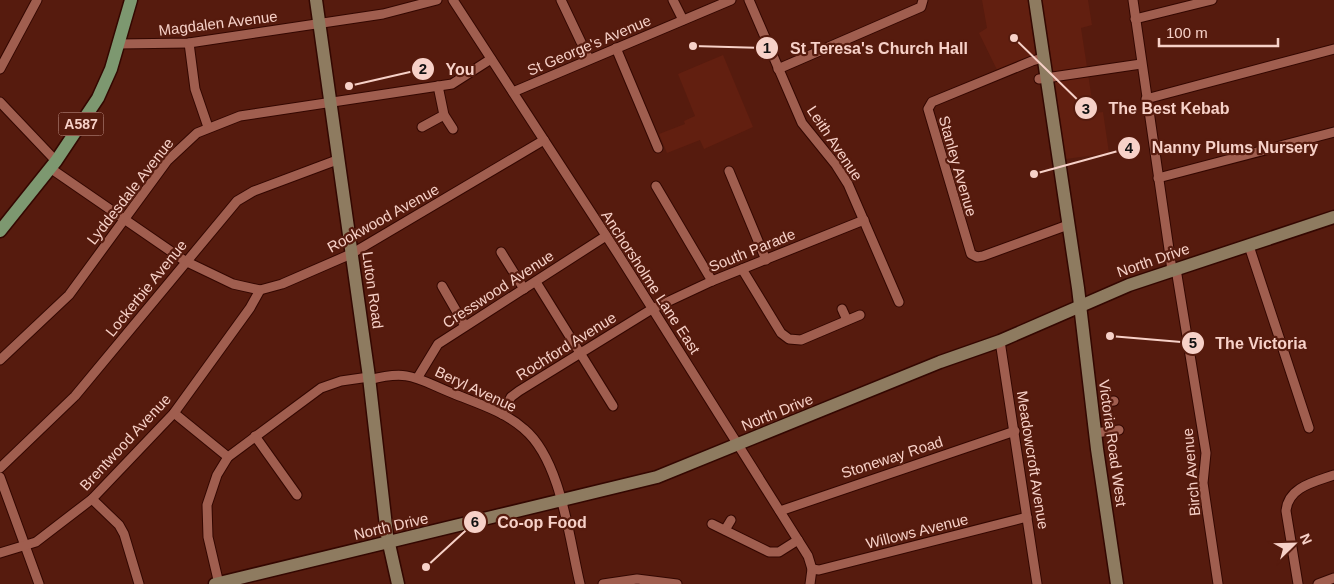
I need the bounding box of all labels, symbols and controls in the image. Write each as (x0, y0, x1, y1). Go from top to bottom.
street label: Magdalen Avenue (157, 7, 279, 39)
street label: St George's Avenue (525, 11, 653, 79)
scale bar (1159, 15, 1278, 47)
text: 100 m (1166, 24, 1208, 41)
callout: St Teresa's Church Hall (755, 33, 978, 64)
text: 1 (763, 39, 771, 56)
text: St Teresa's Church Hall (790, 40, 968, 57)
callout: You (411, 54, 485, 85)
text: 2 (419, 60, 427, 77)
text: You (445, 61, 475, 78)
callout: The Best Kebab (1074, 93, 1240, 124)
text: 3 (1082, 100, 1090, 117)
text: The Best Kebab (1109, 100, 1230, 117)
street label: Leith Avenue (804, 102, 866, 184)
road number: A587 (58, 112, 104, 136)
street label: Stanley Avenue (935, 114, 981, 218)
callout: Nanny Plums Nursery (1116, 132, 1328, 163)
street label: Lyddesdale Avenue (83, 134, 177, 248)
text: 4 (1125, 139, 1134, 156)
text: Nanny Plums Nursery (1152, 139, 1318, 156)
street label: Rookwood Avenue (324, 180, 442, 256)
street label: Anchorsholme Lane East (598, 207, 704, 358)
street label: South Parade (706, 225, 798, 275)
street label: Lockerbie Avenue (102, 236, 190, 340)
street label: North Drive (1114, 240, 1192, 280)
street label: Cresswood Avenue (439, 247, 557, 331)
street label: Luton Road (359, 250, 387, 330)
street label: Rochford Avenue (513, 308, 619, 384)
callout: The Victoria (1180, 327, 1317, 358)
text: 5 (1189, 334, 1197, 351)
text: The Victoria (1215, 335, 1307, 352)
street label: Beryl Avenue (432, 363, 520, 415)
street label: Victoria Road West (1096, 379, 1130, 508)
street label: Brentwood Avenue (76, 390, 174, 494)
street label: North Drive (739, 390, 815, 434)
street label: Meadowcroft Avenue (1014, 390, 1052, 530)
street label: Birch Avenue (1179, 427, 1203, 517)
street label: Stoneway Road (839, 433, 945, 481)
callout: Co-op Food (462, 506, 597, 537)
street label: North Drive (352, 509, 430, 543)
street label: Willows Avenue (864, 510, 970, 552)
text: 6 (471, 513, 479, 530)
text: Co-op Food (497, 514, 587, 531)
north arrow (1269, 519, 1319, 569)
text: N (1297, 531, 1315, 547)

